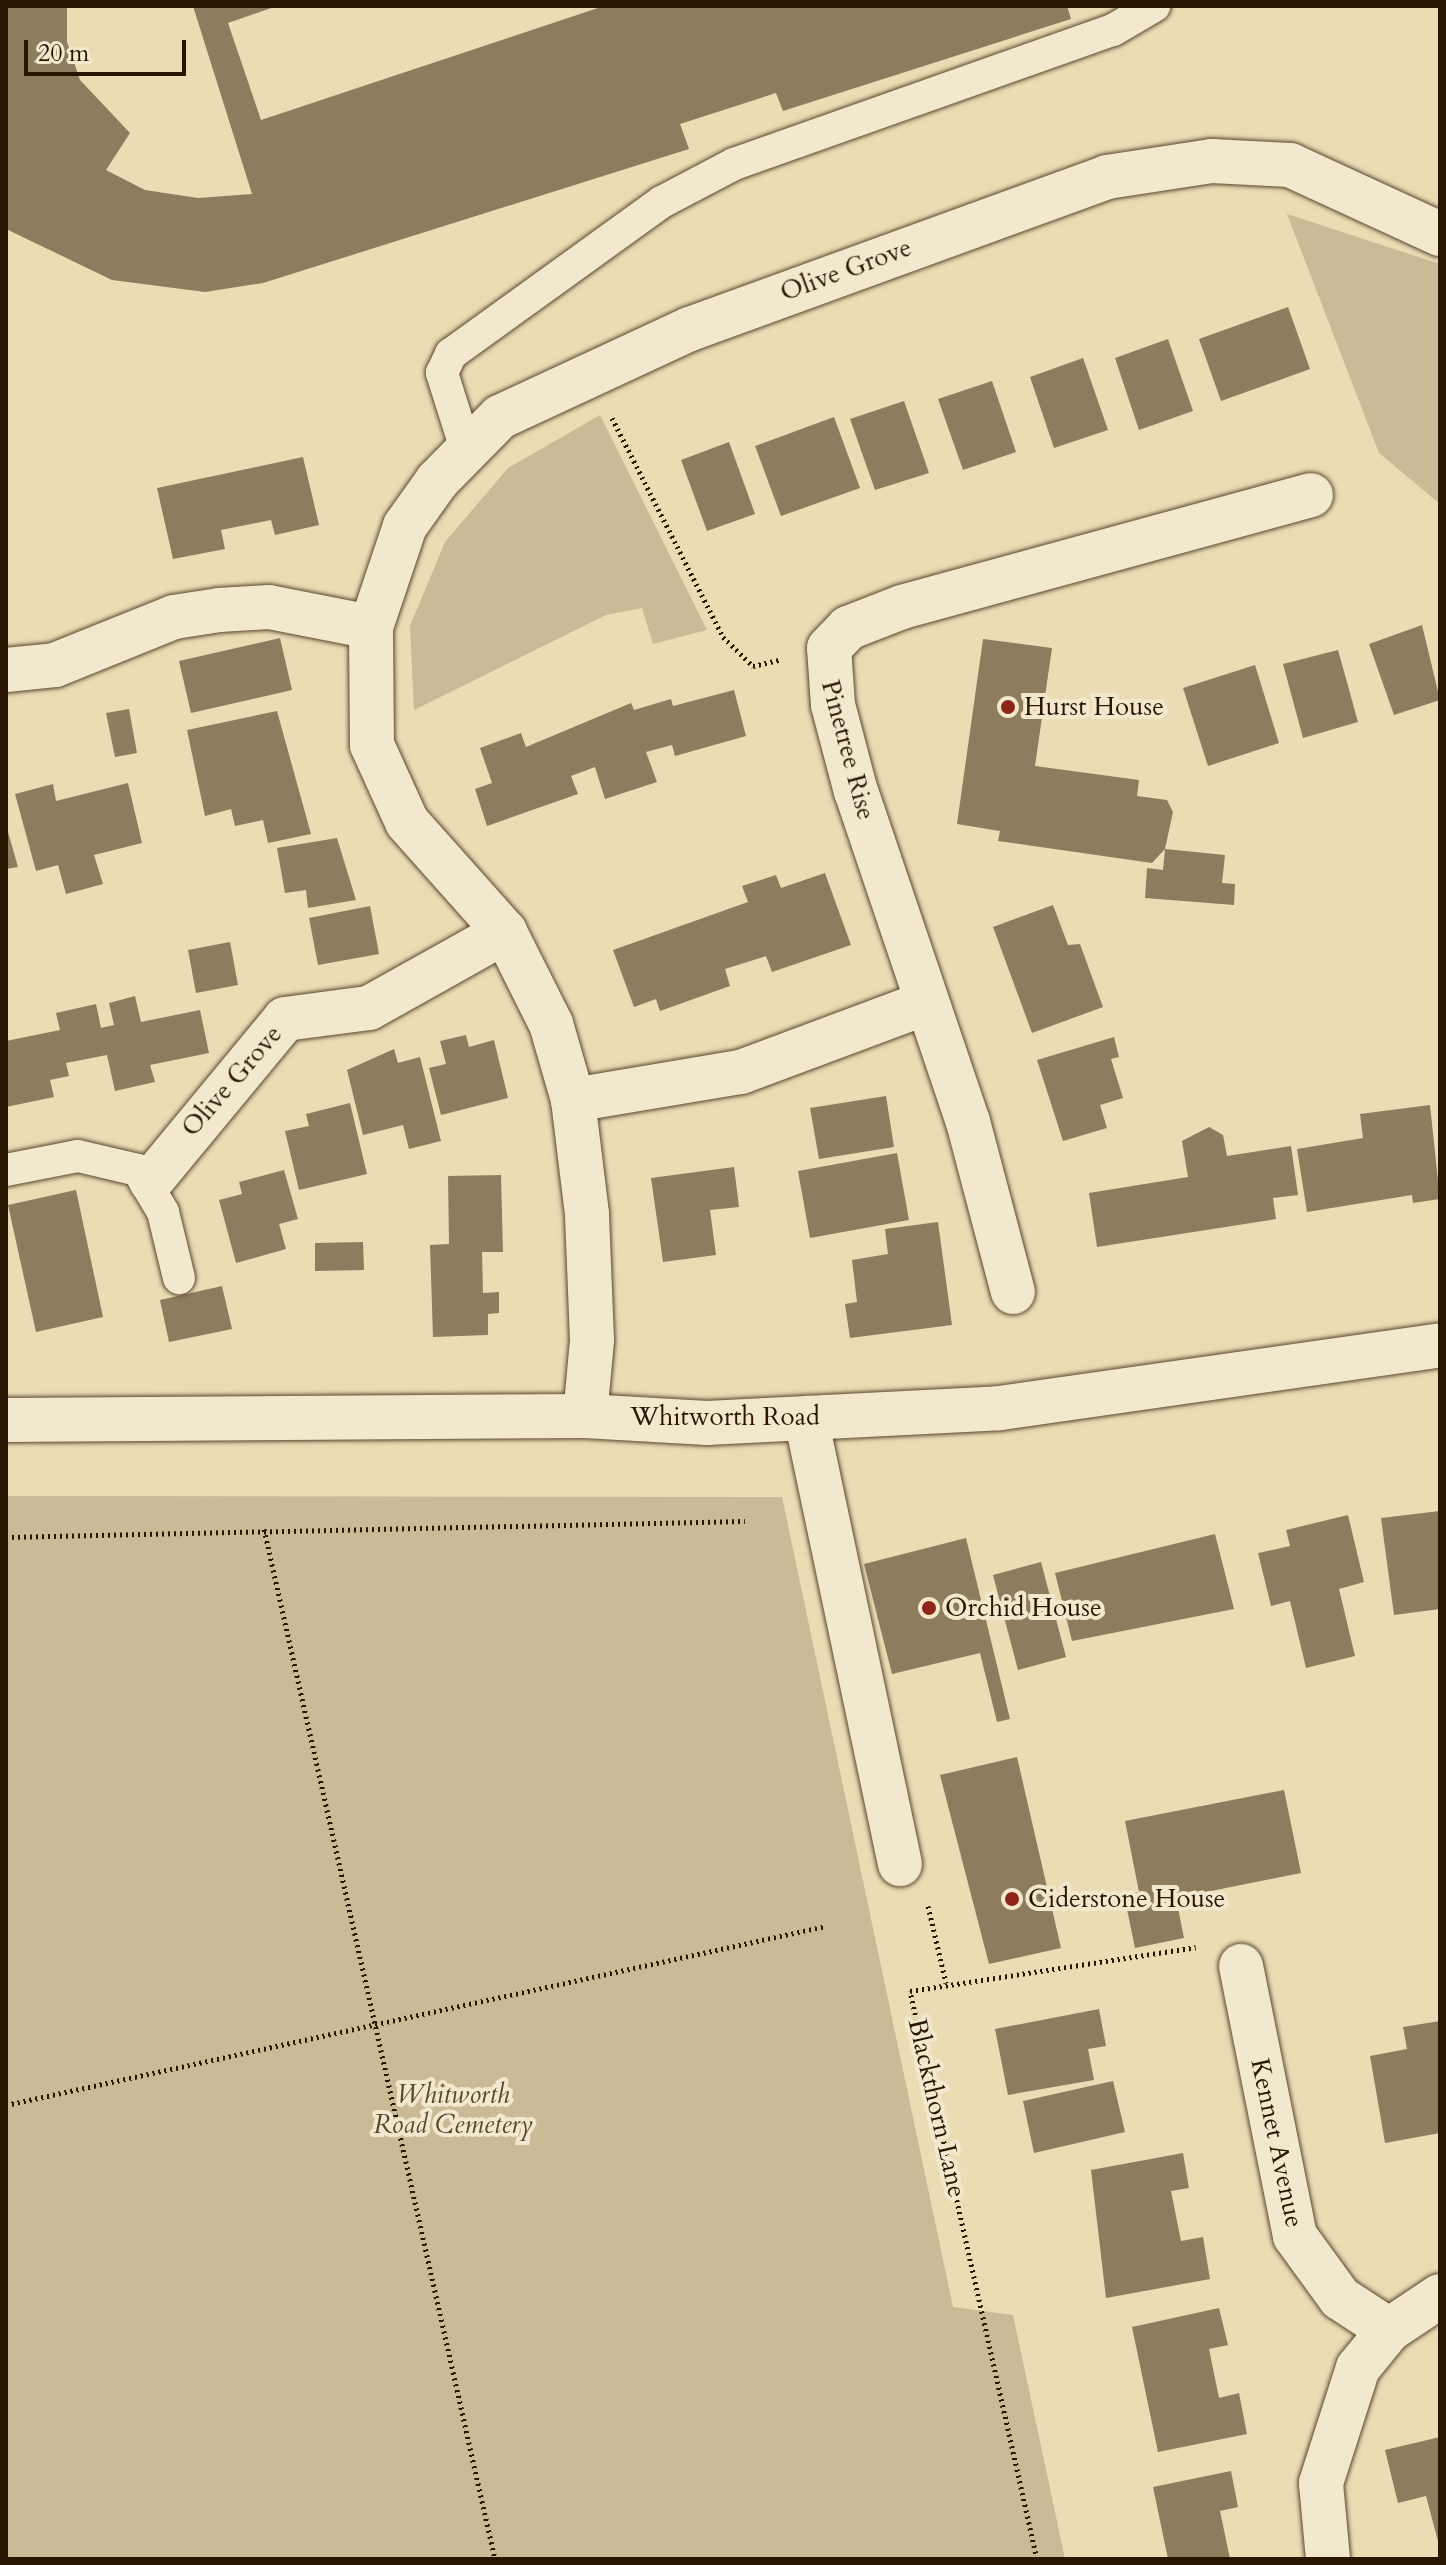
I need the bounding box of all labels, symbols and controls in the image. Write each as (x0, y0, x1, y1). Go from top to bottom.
scale bar (28, 24, 190, 74)
text: 20 m (38, 37, 89, 70)
street label: Olive Grove (776, 232, 916, 308)
street label: Pinetree Rise (814, 677, 882, 823)
place label: Hurst House (1024, 691, 1164, 723)
marker: Hurst House (999, 698, 1017, 716)
street label: Olive Grove (175, 1019, 289, 1143)
street label: Whitworth Road (630, 1401, 820, 1433)
place label: Orchid House (945, 1592, 1102, 1624)
marker: Orchid House (920, 1599, 938, 1617)
place label: Ciderstone House (1028, 1883, 1225, 1915)
marker: Ciderstone House (1003, 1890, 1021, 1908)
street label: Blackthorn Lane (901, 2016, 973, 2200)
street label: Kennet Avenue (1244, 2056, 1310, 2230)
park label: Whitworth Road Cemetery (373, 2079, 533, 2140)

